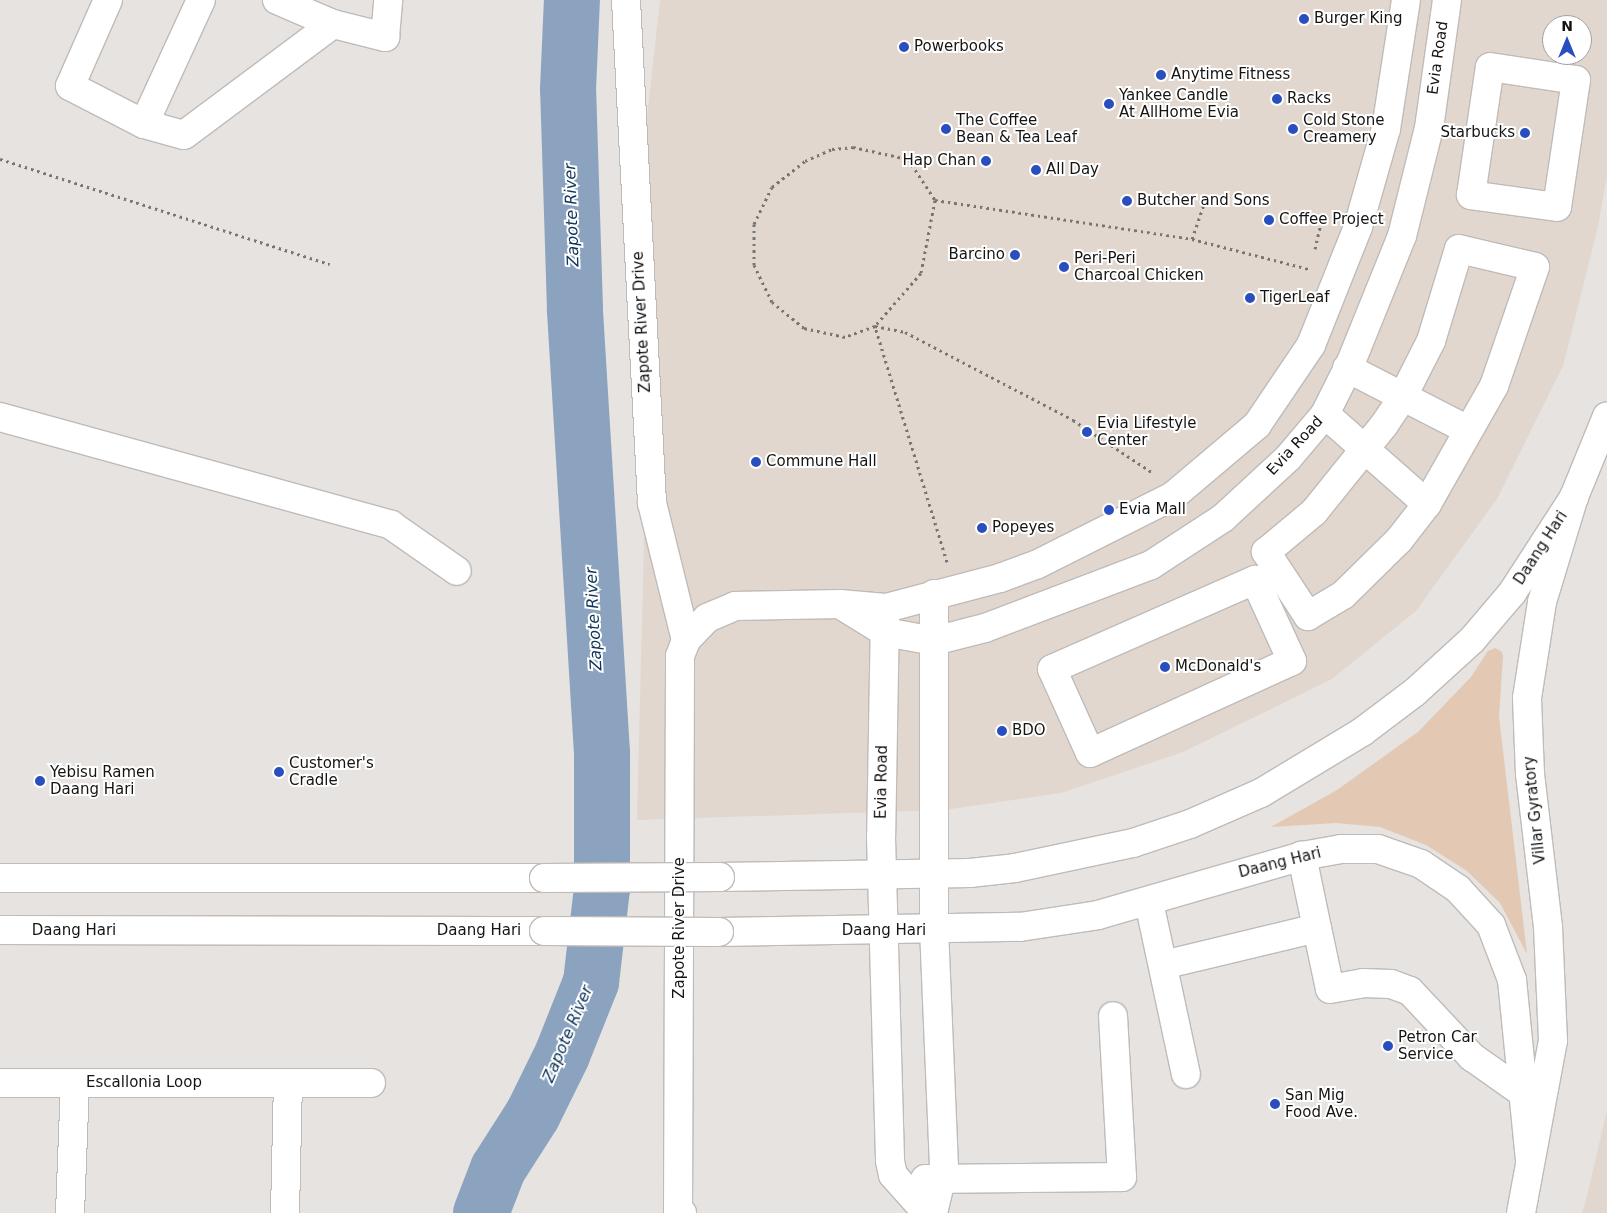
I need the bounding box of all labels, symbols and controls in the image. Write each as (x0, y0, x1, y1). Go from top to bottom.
place label: Burger King (1314, 10, 1402, 28)
marker: Burger King (1298, 13, 1310, 25)
north arrow (1542, 15, 1592, 65)
text: N (1561, 18, 1573, 34)
street label: Evia Road (1424, 20, 1452, 96)
place label: Powerbooks (914, 38, 1004, 56)
marker: Powerbooks (898, 41, 910, 53)
place label: Anytime Fitness (1171, 66, 1290, 84)
marker: Anytime Fitness (1155, 69, 1167, 81)
place label: Yankee Candle At AllHome Evia (1119, 86, 1239, 121)
place label: Racks (1287, 90, 1331, 108)
marker: Racks (1271, 93, 1283, 105)
marker: Yankee Candle At AllHome Evia (1103, 98, 1115, 110)
place label: The Coffee Bean & Tea Leaf (956, 111, 1077, 146)
place label: Cold Stone Creamery (1303, 111, 1384, 146)
marker: The Coffee Bean & Tea Leaf (940, 123, 952, 135)
marker: Cold Stone Creamery (1287, 123, 1299, 135)
place label: Starbucks (1440, 124, 1515, 142)
marker: Starbucks (1519, 127, 1531, 139)
place label: Hap Chan (903, 152, 976, 170)
marker: Hap Chan (980, 155, 992, 167)
place label: All Day (1046, 161, 1099, 179)
water label: Zapote River (561, 163, 583, 267)
marker: All Day (1030, 164, 1042, 176)
place label: Butcher and Sons (1137, 192, 1270, 210)
marker: Butcher and Sons (1121, 195, 1133, 207)
place label: Coffee Project (1279, 211, 1384, 229)
marker: Coffee Project (1263, 214, 1275, 226)
place label: Barcino (949, 246, 1005, 264)
marker: Barcino (1009, 249, 1021, 261)
place label: Peri-Peri Charcoal Chicken (1074, 249, 1204, 284)
street label: Zapote River Drive (629, 251, 655, 393)
marker: Peri-Peri Charcoal Chicken (1058, 261, 1070, 273)
place label: TigerLeaf (1260, 289, 1330, 307)
marker: TigerLeaf (1244, 292, 1256, 304)
street label: Evia Road (1263, 413, 1327, 479)
place label: Evia Lifestyle Center (1097, 414, 1196, 449)
marker: Evia Lifestyle Center (1081, 426, 1093, 438)
place label: Commune Hall (766, 453, 877, 471)
marker: Commune Hall (750, 456, 762, 468)
place label: Evia Mall (1119, 501, 1186, 519)
marker: Evia Mall (1103, 504, 1115, 516)
street label: Daang Hari (1510, 508, 1572, 588)
place label: Popeyes (992, 519, 1054, 537)
marker: Popeyes (976, 522, 988, 534)
water label: Zapote River (582, 567, 606, 671)
place label: McDonald's (1175, 658, 1261, 676)
marker: McDonald's (1159, 661, 1171, 673)
place label: BDO (1012, 722, 1046, 740)
marker: BDO (996, 725, 1008, 737)
street label: Evia Road (872, 745, 892, 819)
place label: Customer's Cradle (289, 754, 374, 789)
street label: Villar Gyratory (1520, 755, 1550, 865)
place label: Yebisu Ramen Daang Hari (50, 763, 155, 798)
marker: Customer's Cradle (273, 766, 285, 778)
marker: Yebisu Ramen Daang Hari (34, 775, 46, 787)
street label: Daang Hari (1237, 844, 1323, 882)
street label: Zapote River Drive (671, 857, 689, 999)
street label: Daang Hari (32, 922, 116, 940)
street label: Daang Hari (437, 922, 521, 940)
street label: Daang Hari (842, 922, 926, 940)
water label: Zapote River (539, 983, 597, 1085)
place label: Petron Car Service (1398, 1028, 1477, 1063)
marker: Petron Car Service (1382, 1040, 1394, 1052)
street label: Escallonia Loop (86, 1074, 202, 1092)
place label: San Mig Food Ave. (1285, 1086, 1358, 1121)
marker: San Mig Food Ave. (1269, 1098, 1281, 1110)

